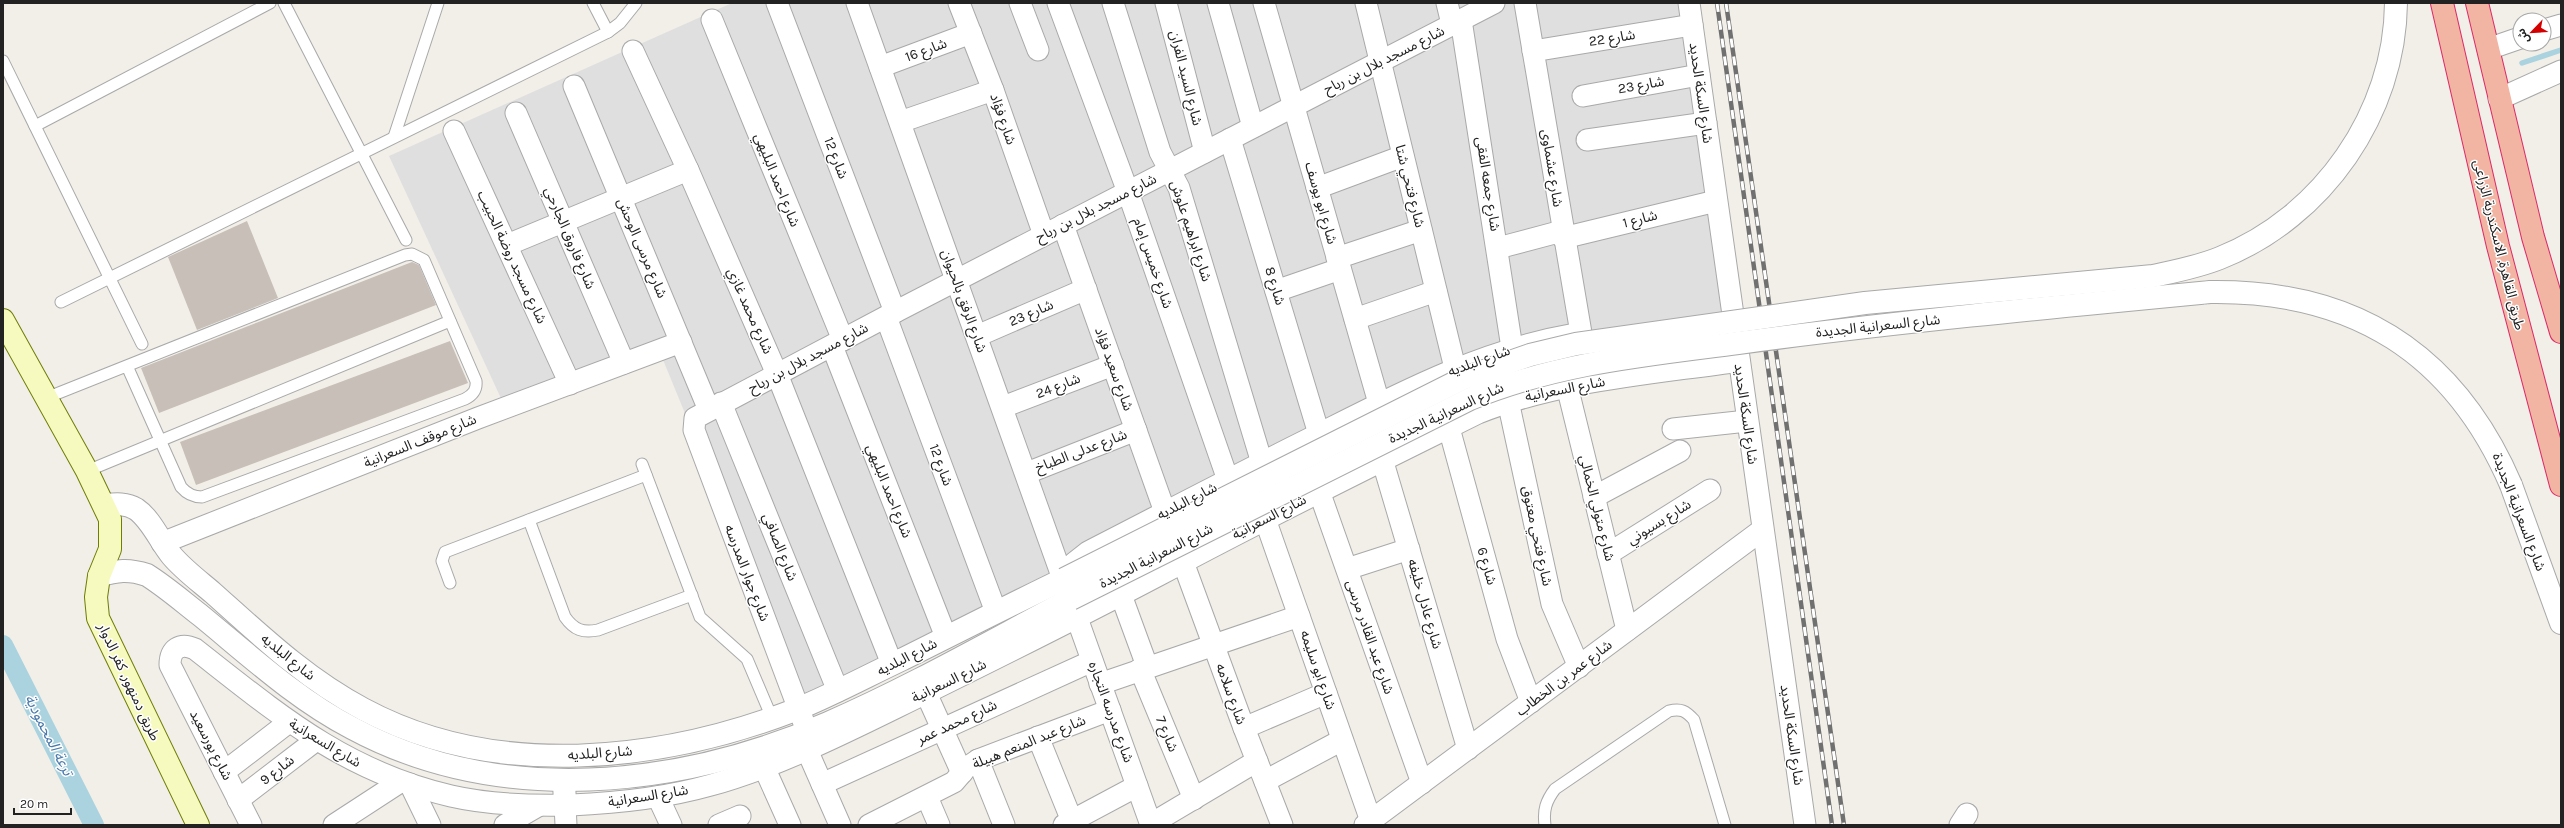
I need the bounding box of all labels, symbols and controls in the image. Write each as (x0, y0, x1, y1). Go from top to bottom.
north arrow (2512, 12, 2552, 52)
street label: شارع مسجد بلال بن رباح (1321, 22, 1448, 100)
street label: شارع 22 (1588, 26, 1637, 52)
text: ش (2514, 26, 2532, 46)
street label: شارع السيد الفران (1164, 29, 1206, 128)
street label: شارع 16 (903, 35, 950, 67)
street label: شارع السكة الحديد (1684, 41, 1716, 145)
street label: شارع 23 (1616, 73, 1666, 99)
street label: شارع فؤاد (984, 91, 1020, 148)
street label: شارع عشماوى (1535, 128, 1567, 208)
street label: شارع احمد البليهي (748, 131, 804, 230)
street label: شارع 12 (818, 135, 852, 182)
street label: شارع جمعه الفقى (1470, 136, 1504, 233)
street label: شارع فتحي شتا (1389, 143, 1429, 230)
street label: طريق القاهرة, الاسكندرية الزراعى (2469, 158, 2528, 332)
street label: شارع ابو يوسف (1299, 160, 1341, 247)
street label: شارع مسجد بلال بن رباح (1033, 170, 1160, 248)
street label: شارع ابراهيم علوش (1165, 178, 1215, 284)
street label: شارع فاروق الجارحي (539, 184, 599, 293)
street label: شارع مسجد روضة الحبيب (472, 188, 550, 327)
street label: شارع مرسى الوحش (611, 195, 671, 301)
street label: شارع 1 (1621, 206, 1660, 233)
street label: شارع خميس إمام (1128, 215, 1176, 311)
street label: شارع الرفق بالحيوان (936, 247, 991, 356)
street label: شارع محمد غازي (721, 265, 777, 358)
street label: شارع 8 (1259, 265, 1289, 308)
street label: شارع 23 (1006, 296, 1057, 332)
street label: شارع السعرانية الجديدة (1815, 311, 1941, 343)
street label: شارع مسجد بلال بن رباح (745, 319, 872, 399)
street label: شارع سعيد فؤاد (1089, 325, 1137, 414)
street label: شارع البلديه (1446, 342, 1513, 382)
street label: شارع السكة الحديد (1729, 362, 1761, 466)
street label: شارع 24 (1033, 370, 1084, 404)
street label: شارع السعرانية (1524, 373, 1607, 407)
street label: شارع السعرانية الجديدة (1386, 379, 1507, 449)
street label: شارع موقف السعرانية (361, 411, 480, 473)
street label: شارع عدلى الطباخ (1033, 426, 1130, 478)
street label: شارع احمد البليهي (860, 442, 916, 541)
street label: شارع 12 (924, 442, 956, 489)
street label: شارع السعرانية الجديدة (2487, 451, 2549, 574)
street label: شارع متولي الخمالي (1573, 453, 1618, 564)
street label: شارع البلديه (1154, 479, 1221, 525)
street label: شارع فتحي معتوق (1516, 484, 1556, 588)
street label: شارع السعرانية (1229, 491, 1310, 545)
street label: شارع بسيوني (1624, 496, 1695, 550)
street label: شارع الصافي (757, 511, 801, 584)
street label: شارع السعرانية الجديدة (1096, 520, 1217, 594)
street label: شارع جوار المدرسه (719, 522, 773, 625)
street label: شارع 6 (1472, 545, 1500, 587)
street label: شارع عادل خليفه (1402, 557, 1446, 652)
street label: شارع عبد القادر مرسى (1341, 577, 1398, 697)
street label: طريق دمنهور, كفر الدوار (93, 619, 164, 744)
street label: شارع ابو سليمه (1295, 628, 1340, 713)
street label: شارع البلديه (256, 630, 319, 686)
street label: شارع البلديه (874, 635, 941, 681)
street label: شارع عمر بن الخطاب (1513, 636, 1617, 721)
street label: شارع السعرانية (909, 656, 990, 708)
street label: شارع مدرسه التجاره (1083, 659, 1137, 766)
street label: شارع سلامه (1210, 661, 1250, 728)
street label: شارع السكة الحديد (1775, 683, 1807, 787)
water label: ترعة المحمودية (21, 691, 78, 781)
street label: شارع محمد عمر (913, 696, 1001, 750)
street label: شارع بورسعيد (184, 707, 236, 784)
street label: شارع عبد المنعم هبيلة (970, 712, 1089, 774)
street label: شارع 7 (1150, 714, 1182, 755)
street label: شارع السعرانية (285, 715, 364, 773)
street label: شارع البلديه (567, 742, 633, 766)
street label: شارع 9 (256, 751, 299, 790)
street label: شارع السعرانية (607, 781, 690, 813)
scale bar (14, 790, 71, 816)
text: 20 m (20, 797, 48, 811)

